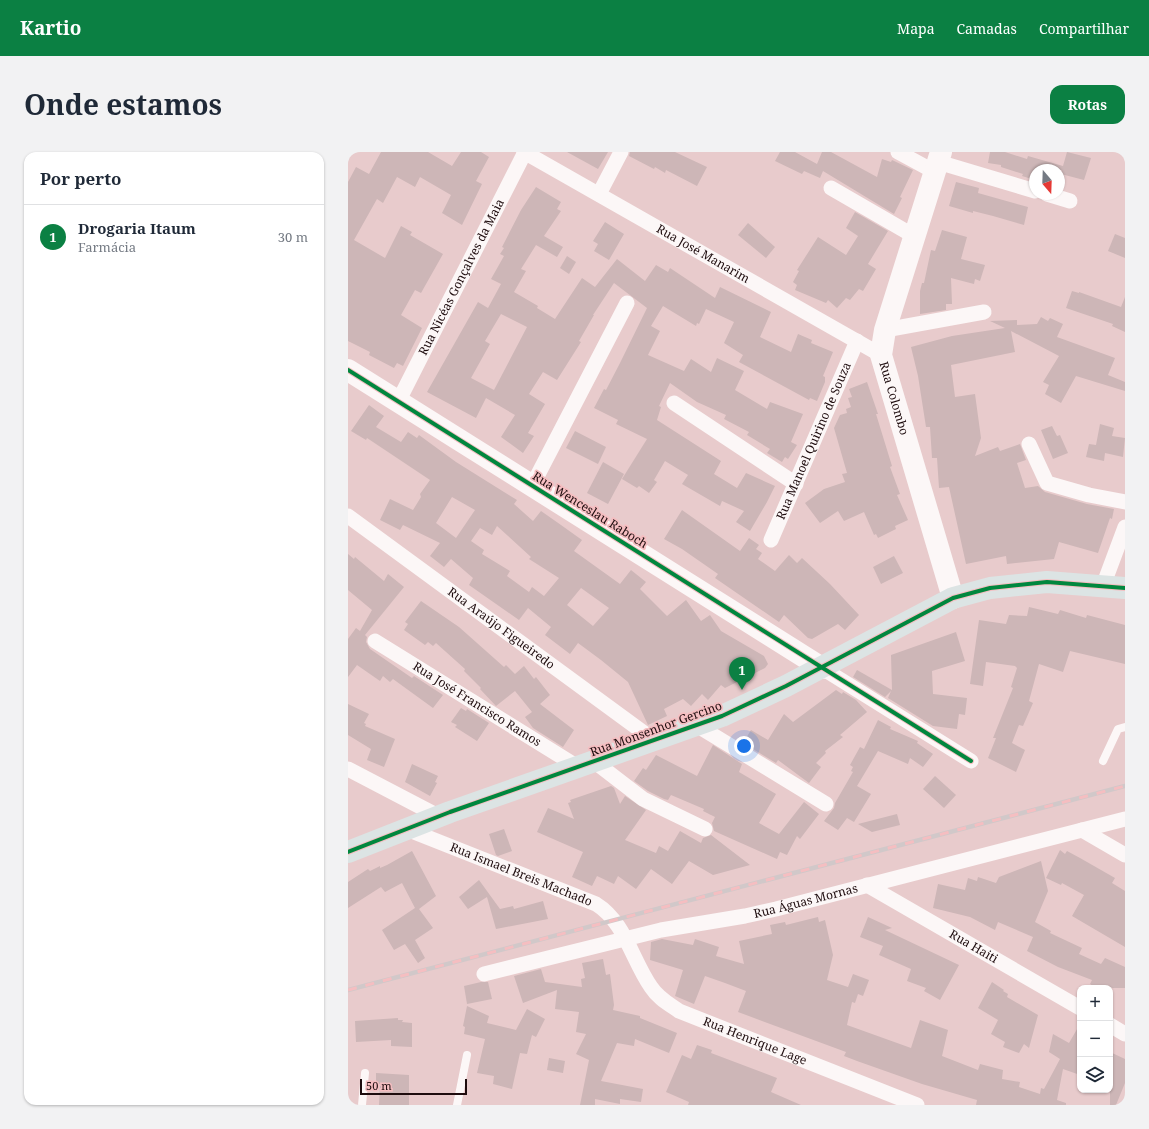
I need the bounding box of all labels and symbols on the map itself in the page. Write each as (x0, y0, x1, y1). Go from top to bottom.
north arrow (1029, 164, 1065, 200)
street label: Rua Nicéas Gonçalves da Maia (414, 196, 508, 358)
street label: Rua José Manarim (653, 220, 753, 287)
street label: Rua Manoel Quirino de Souza (772, 359, 855, 522)
street label: Rua Colombo (875, 359, 913, 437)
street label: Rua Wenceslau Raboch (529, 467, 651, 552)
street label: Rua Araújo Figueiredo (444, 583, 559, 673)
pin: 1 (729, 657, 755, 690)
street label: Rua José Francisco Ramos (410, 658, 545, 750)
street label: Rua Monsenhor Gercino (588, 697, 724, 760)
your location (734, 736, 754, 756)
street label: Rua Ismael Breis Machado (448, 838, 595, 910)
street label: Rua Águas Mornas (752, 879, 859, 922)
street label: Rua Haiti (946, 925, 1001, 967)
street label: Rua Henrique Lage (701, 1012, 810, 1069)
scale bar (360, 1077, 467, 1096)

